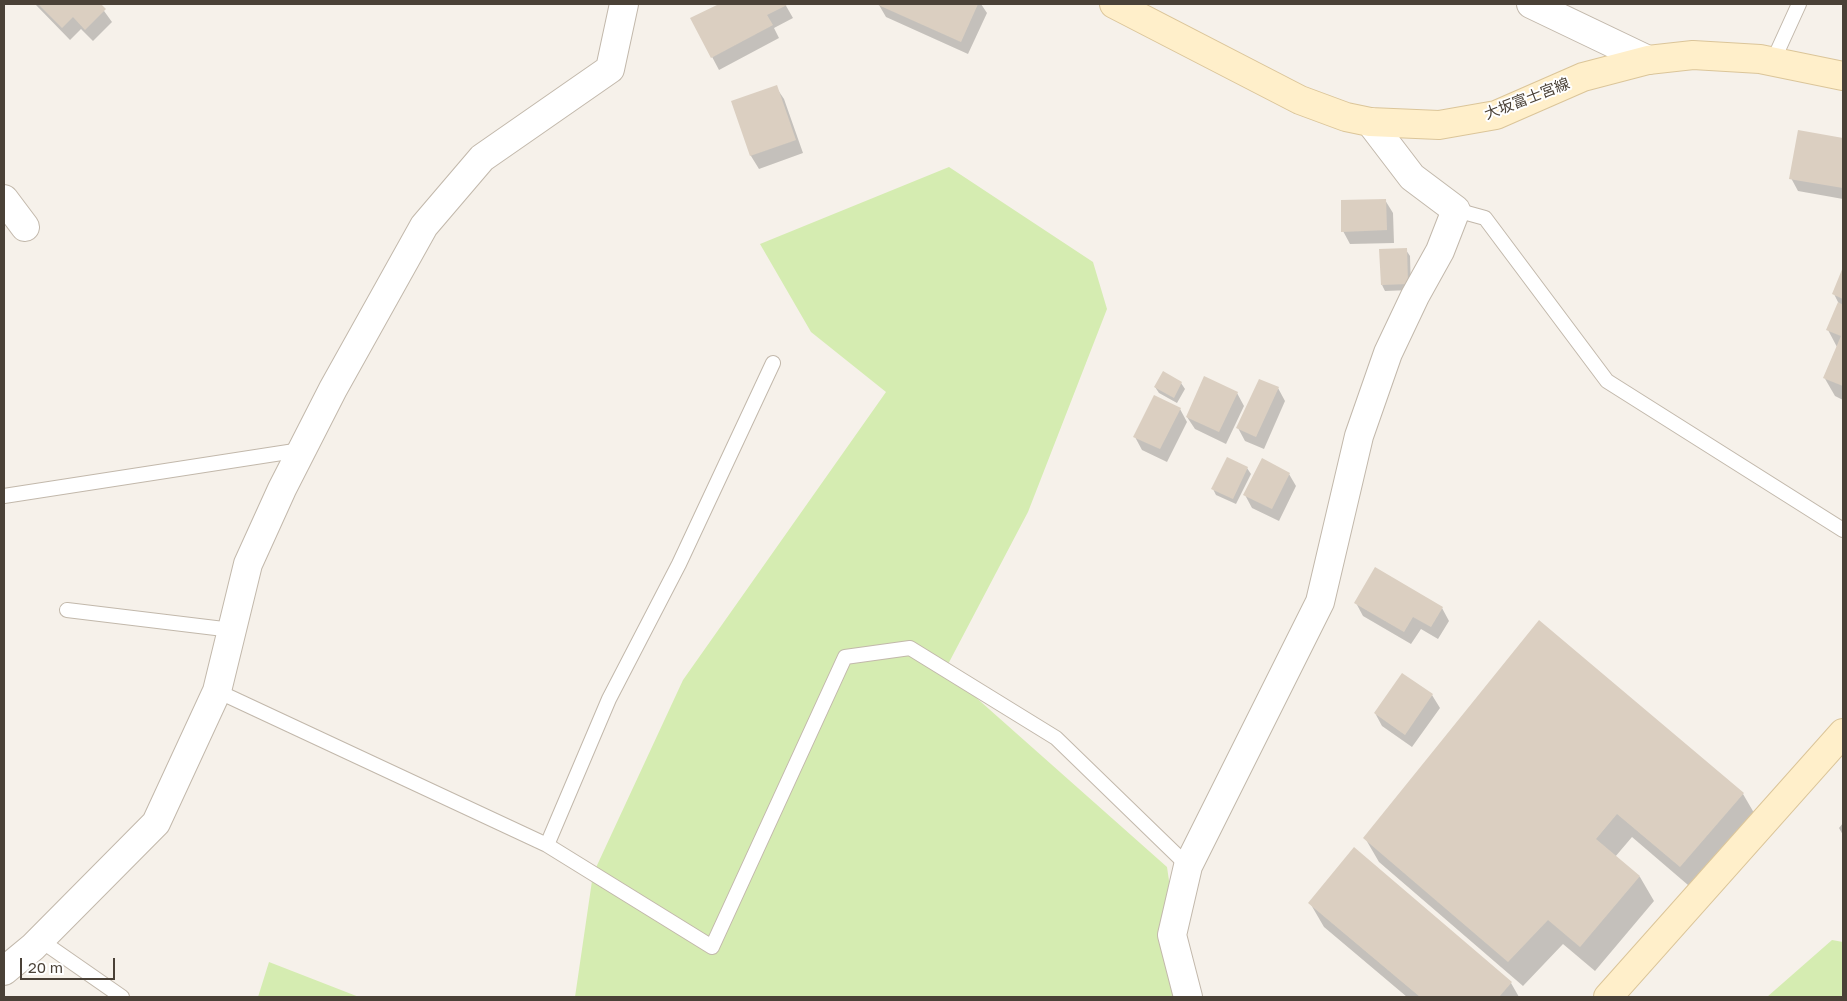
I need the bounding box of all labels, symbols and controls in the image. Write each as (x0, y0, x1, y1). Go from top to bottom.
street label: 大坂富士宮線 (1482, 74, 1572, 124)
scale bar (22, 948, 118, 980)
text: 20 m (28, 958, 63, 976)

